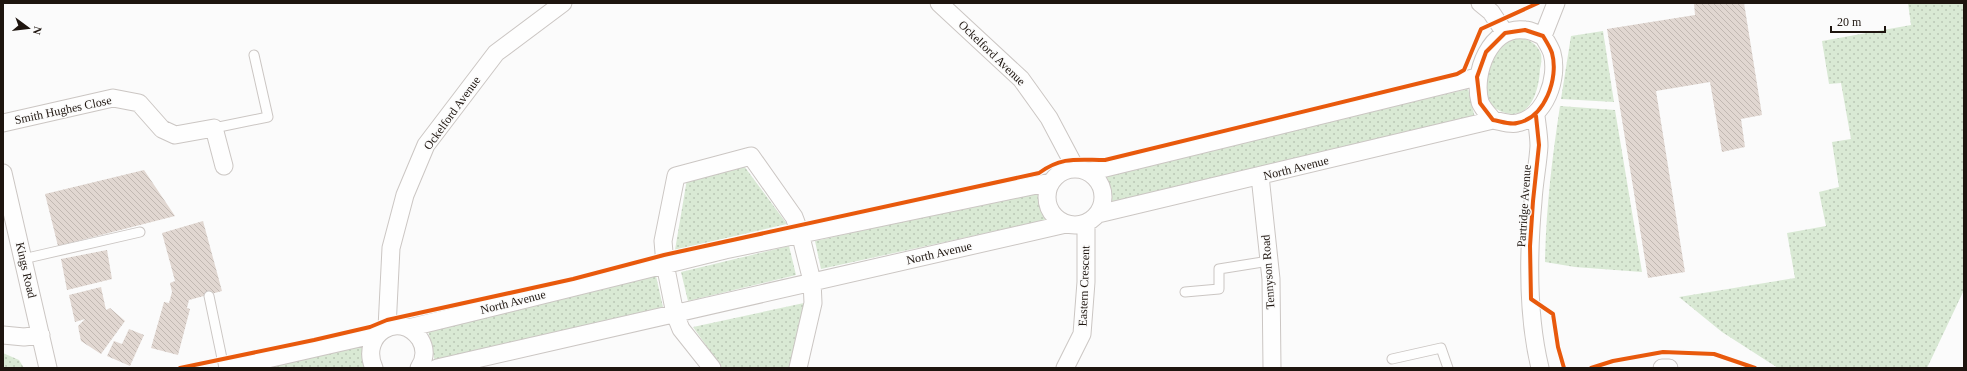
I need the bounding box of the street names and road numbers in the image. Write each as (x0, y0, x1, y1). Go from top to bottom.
street label: Ockelford Avenue (956, 18, 1028, 88)
street label: Ockelford Avenue (421, 74, 483, 152)
street label: Smith Hughes Close (13, 93, 113, 127)
street label: North Avenue (1262, 153, 1330, 183)
street label: Partridge Avenue (1514, 164, 1534, 248)
street label: Tennyson Road (1258, 234, 1278, 310)
street label: North Avenue (905, 239, 973, 267)
street label: Kings Road (13, 241, 39, 299)
street label: Eastern Crescent (1076, 245, 1092, 327)
street label: North Avenue (479, 287, 547, 317)

